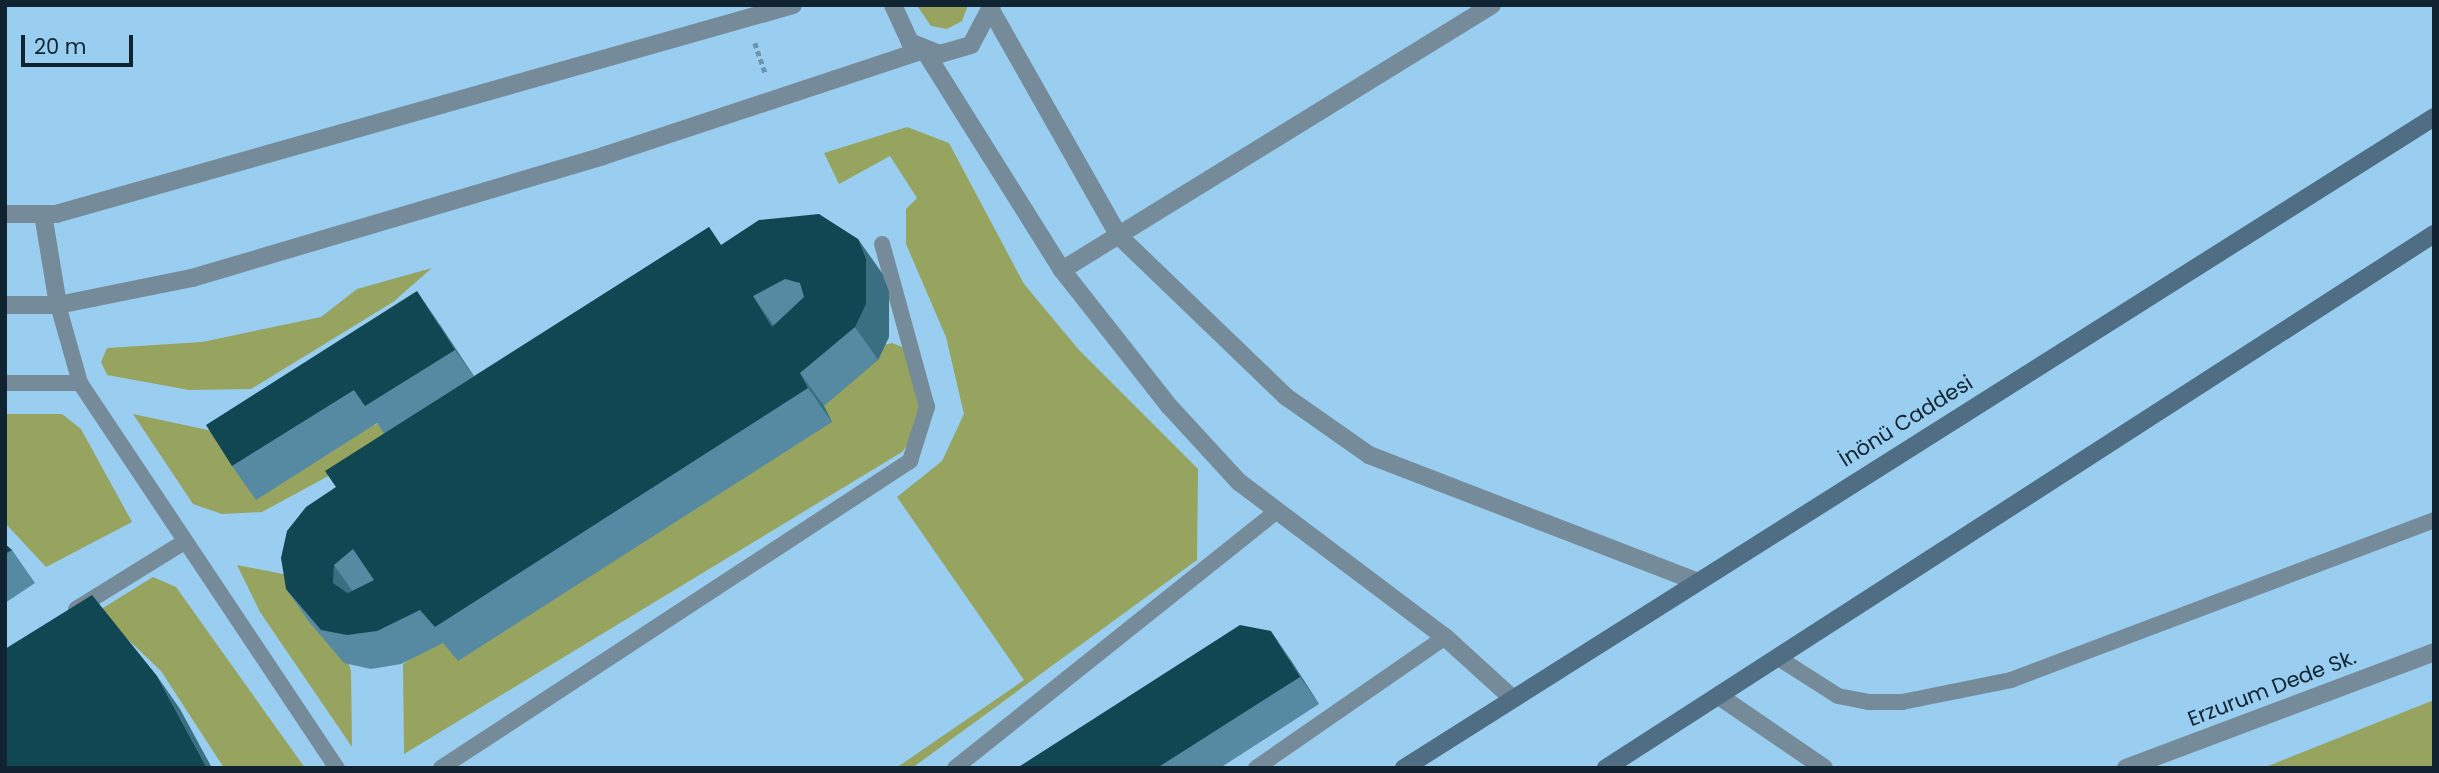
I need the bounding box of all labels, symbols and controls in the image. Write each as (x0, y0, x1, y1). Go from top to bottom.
scale bar (24, 21, 136, 65)
text: 20 m (34, 32, 87, 61)
street label: İnönü Caddesi (1835, 370, 1977, 472)
street label: Erzurum Dede Sk. (2184, 644, 2360, 732)

